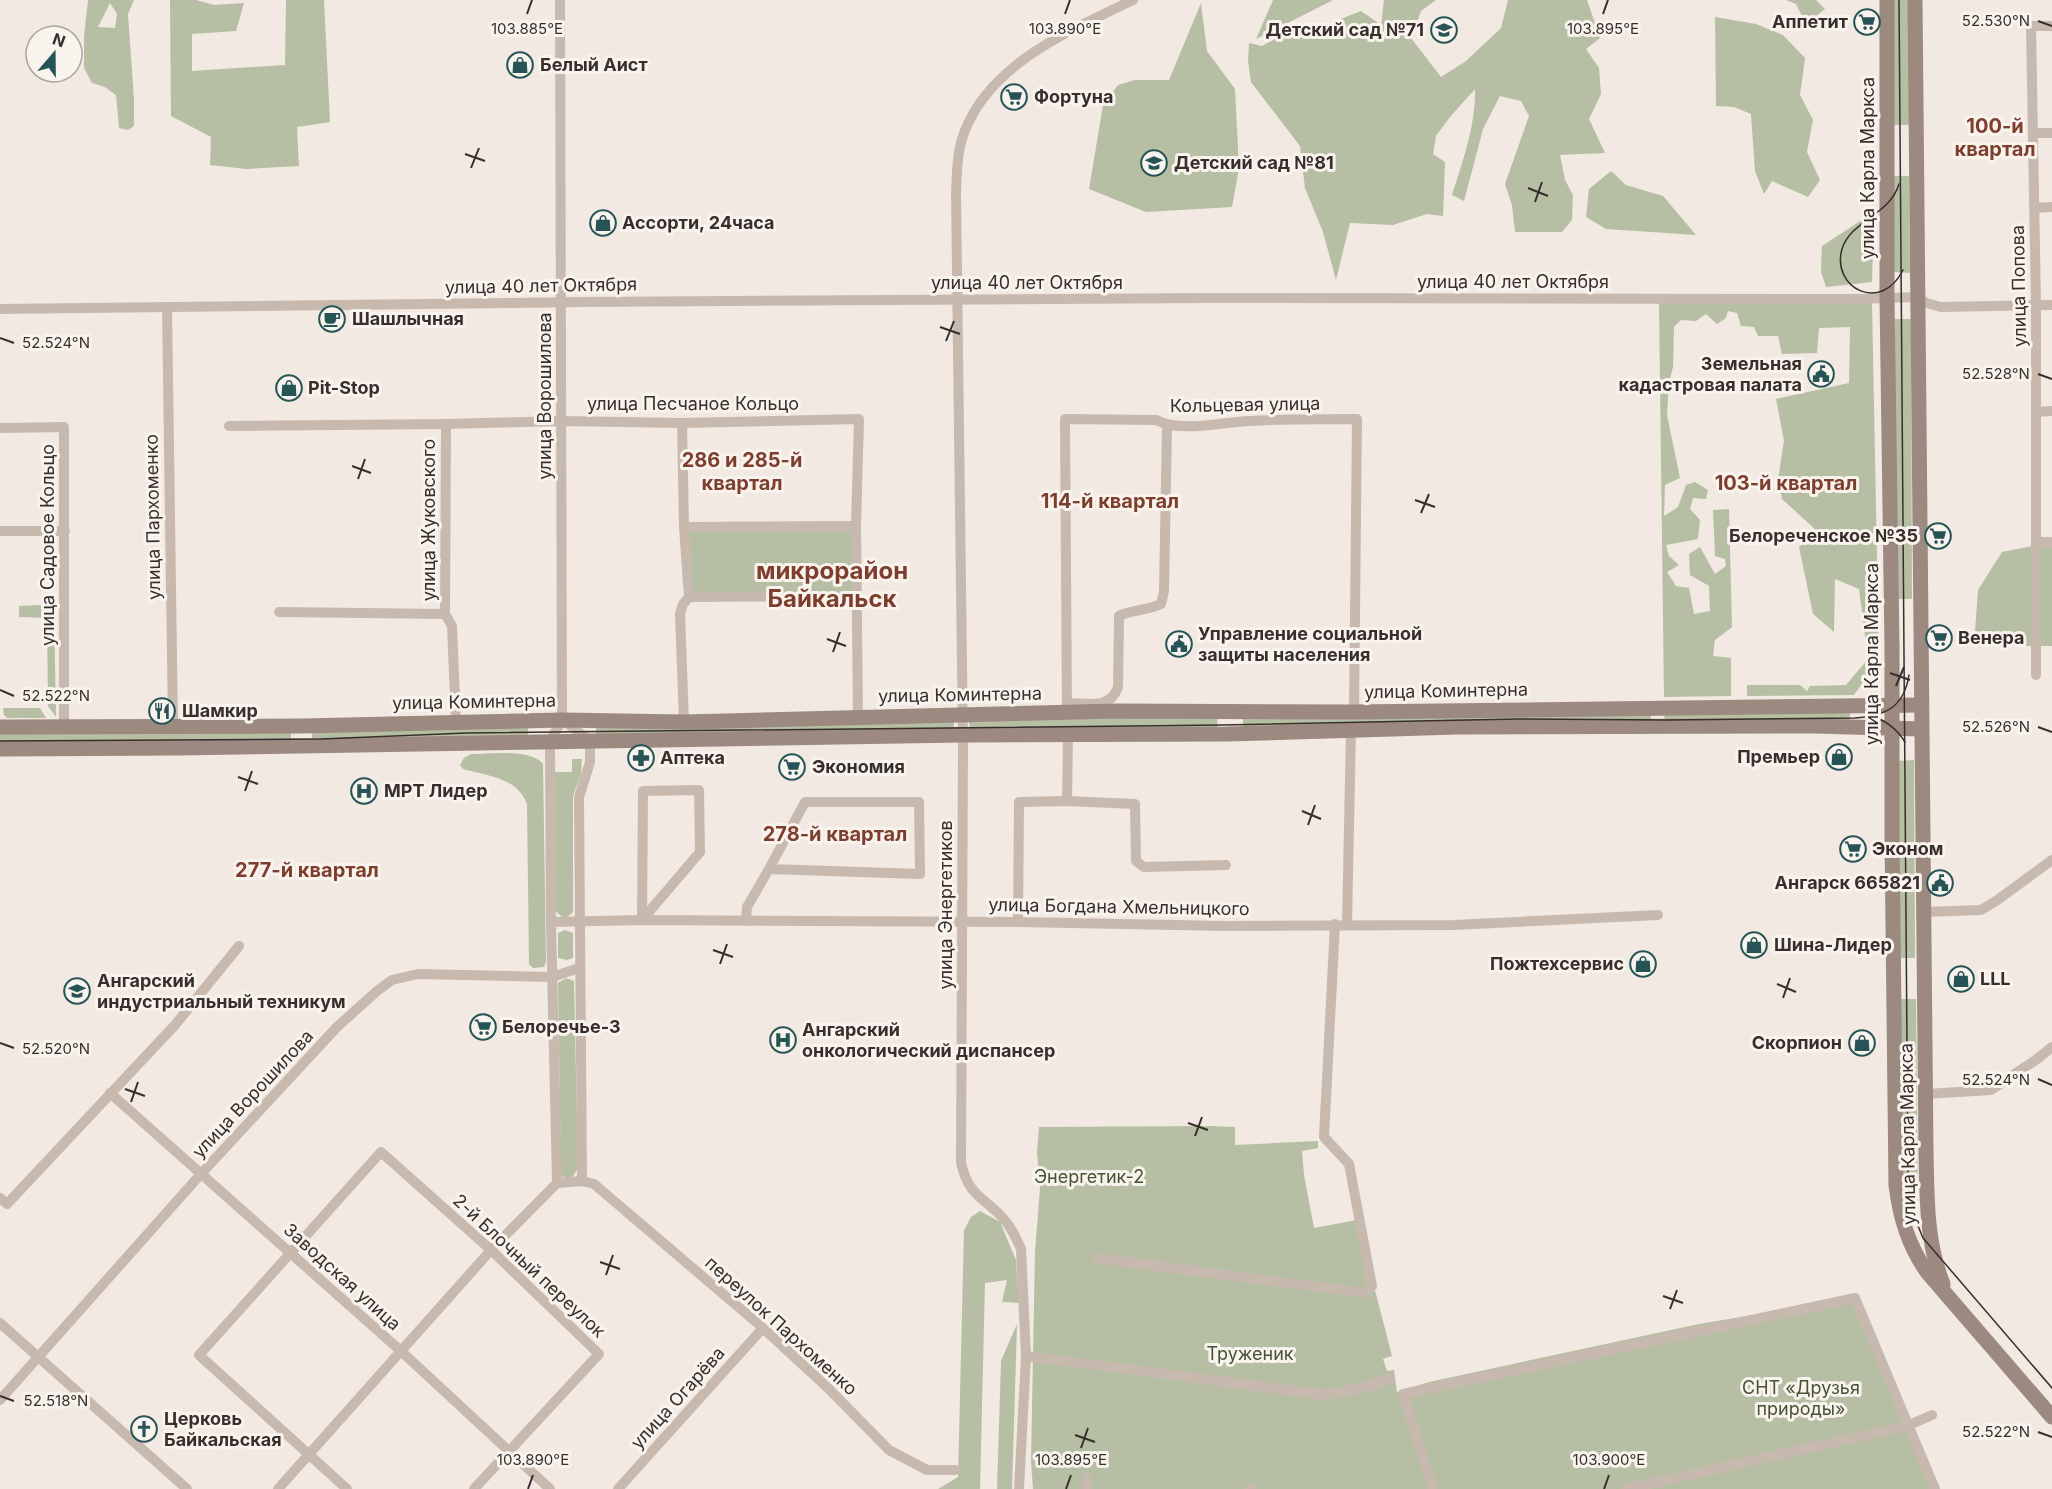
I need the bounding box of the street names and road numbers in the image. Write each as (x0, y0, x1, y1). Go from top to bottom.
street label: улица Карла Маркса (1857, 77, 1878, 259)
street label: улица Попова (2007, 225, 2030, 347)
street label: улица 40 лет Октября (1417, 271, 1609, 292)
street label: улица 40 лет Октября (931, 272, 1123, 293)
street label: улица 40 лет Октября (445, 273, 637, 298)
street label: улица Ворошилова (534, 312, 555, 480)
street label: улица Песчаное Кольцо (587, 393, 799, 414)
street label: Кольцевая улица (1170, 393, 1320, 416)
street label: улица Пархоменко (141, 434, 164, 600)
street label: улица Жуковского (418, 439, 439, 601)
street label: улица Садовое Кольцо (37, 444, 58, 646)
street label: улица Карла Маркса (1861, 563, 1882, 745)
street label: улица Коминтерна (1364, 679, 1528, 702)
street label: улица Коминтерна (878, 683, 1042, 706)
street label: улица Коминтерна (392, 690, 556, 713)
street label: улица Энергетиков (935, 820, 956, 990)
street label: улица Богдана Хмельницкого (988, 894, 1250, 919)
street label: улица Ворошилова (188, 1025, 317, 1162)
street label: улица Карла Маркса (1895, 1043, 1920, 1225)
street label: 2-й Блочный переулок (449, 1190, 610, 1342)
street label: Заводская улица (280, 1219, 405, 1335)
street label: переулок Пархоменко (701, 1252, 862, 1399)
street label: улица Огарёва (626, 1342, 729, 1453)

